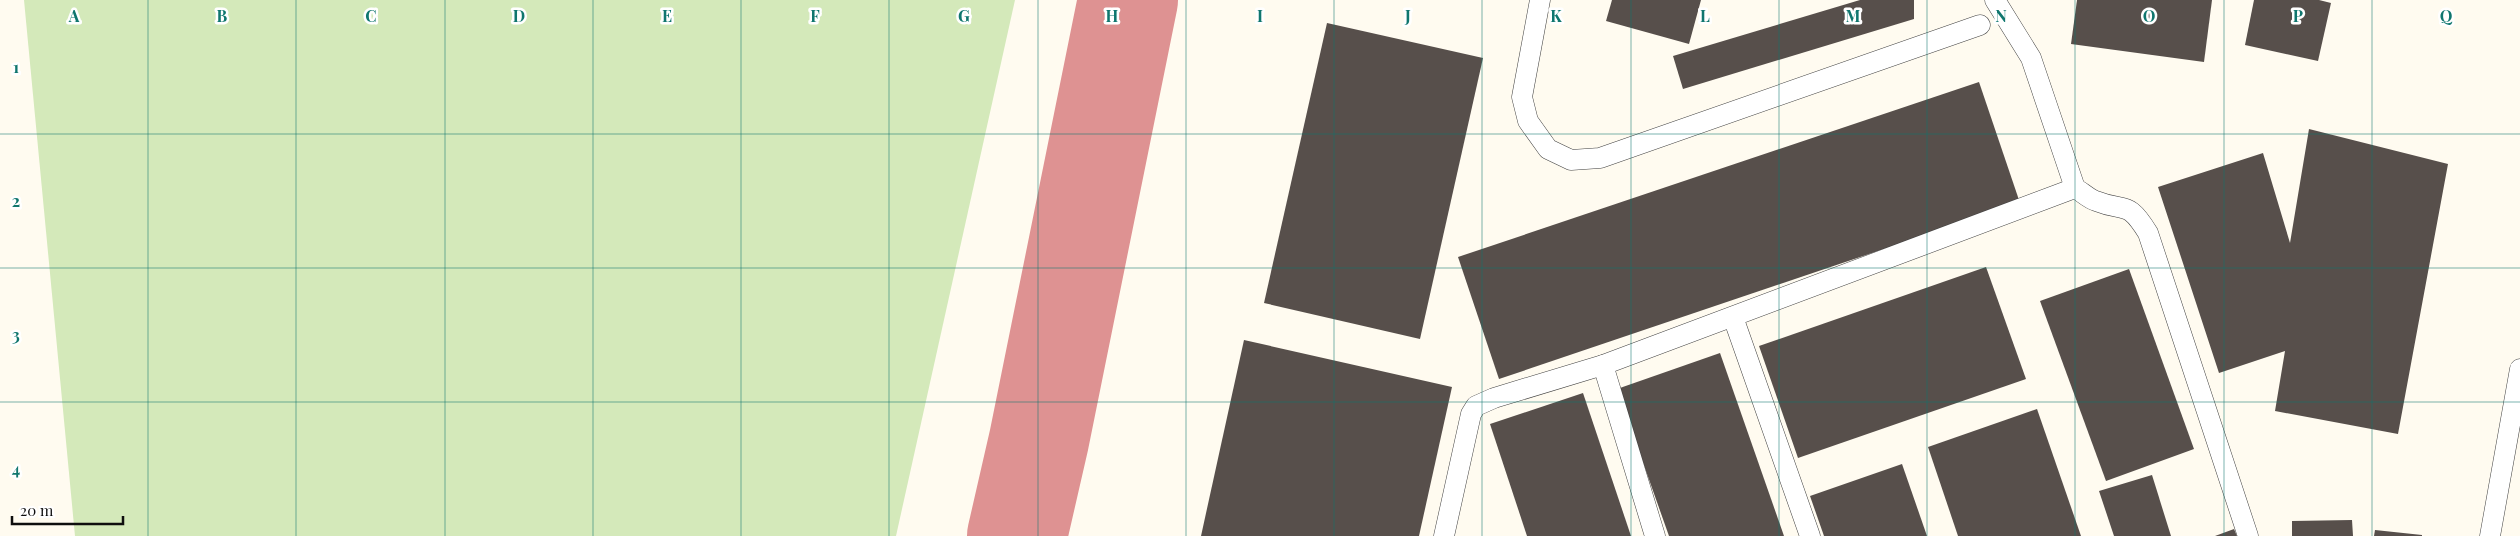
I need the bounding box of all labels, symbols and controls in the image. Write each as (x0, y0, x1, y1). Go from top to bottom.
text: A (68, 5, 80, 26)
text: B (217, 5, 228, 26)
text: C (365, 5, 377, 26)
text: D (513, 5, 525, 26)
text: E (662, 5, 672, 26)
text: F (810, 5, 820, 26)
text: G (958, 5, 970, 26)
text: H (1106, 5, 1119, 26)
text: I (1257, 5, 1263, 26)
text: J (1404, 5, 1411, 26)
text: K (1550, 5, 1562, 26)
text: L (1700, 5, 1710, 26)
text: M (1846, 5, 1861, 26)
text: N (1995, 5, 2007, 26)
text: O (2143, 5, 2155, 26)
text: P (2293, 5, 2303, 26)
text: Q (2440, 5, 2453, 26)
text: 1 (13, 56, 19, 77)
text: 2 (12, 190, 20, 211)
text: 3 (12, 324, 20, 345)
text: 4 (12, 458, 20, 479)
scale bar (12, 494, 124, 526)
text: 20 m (20, 500, 54, 520)

